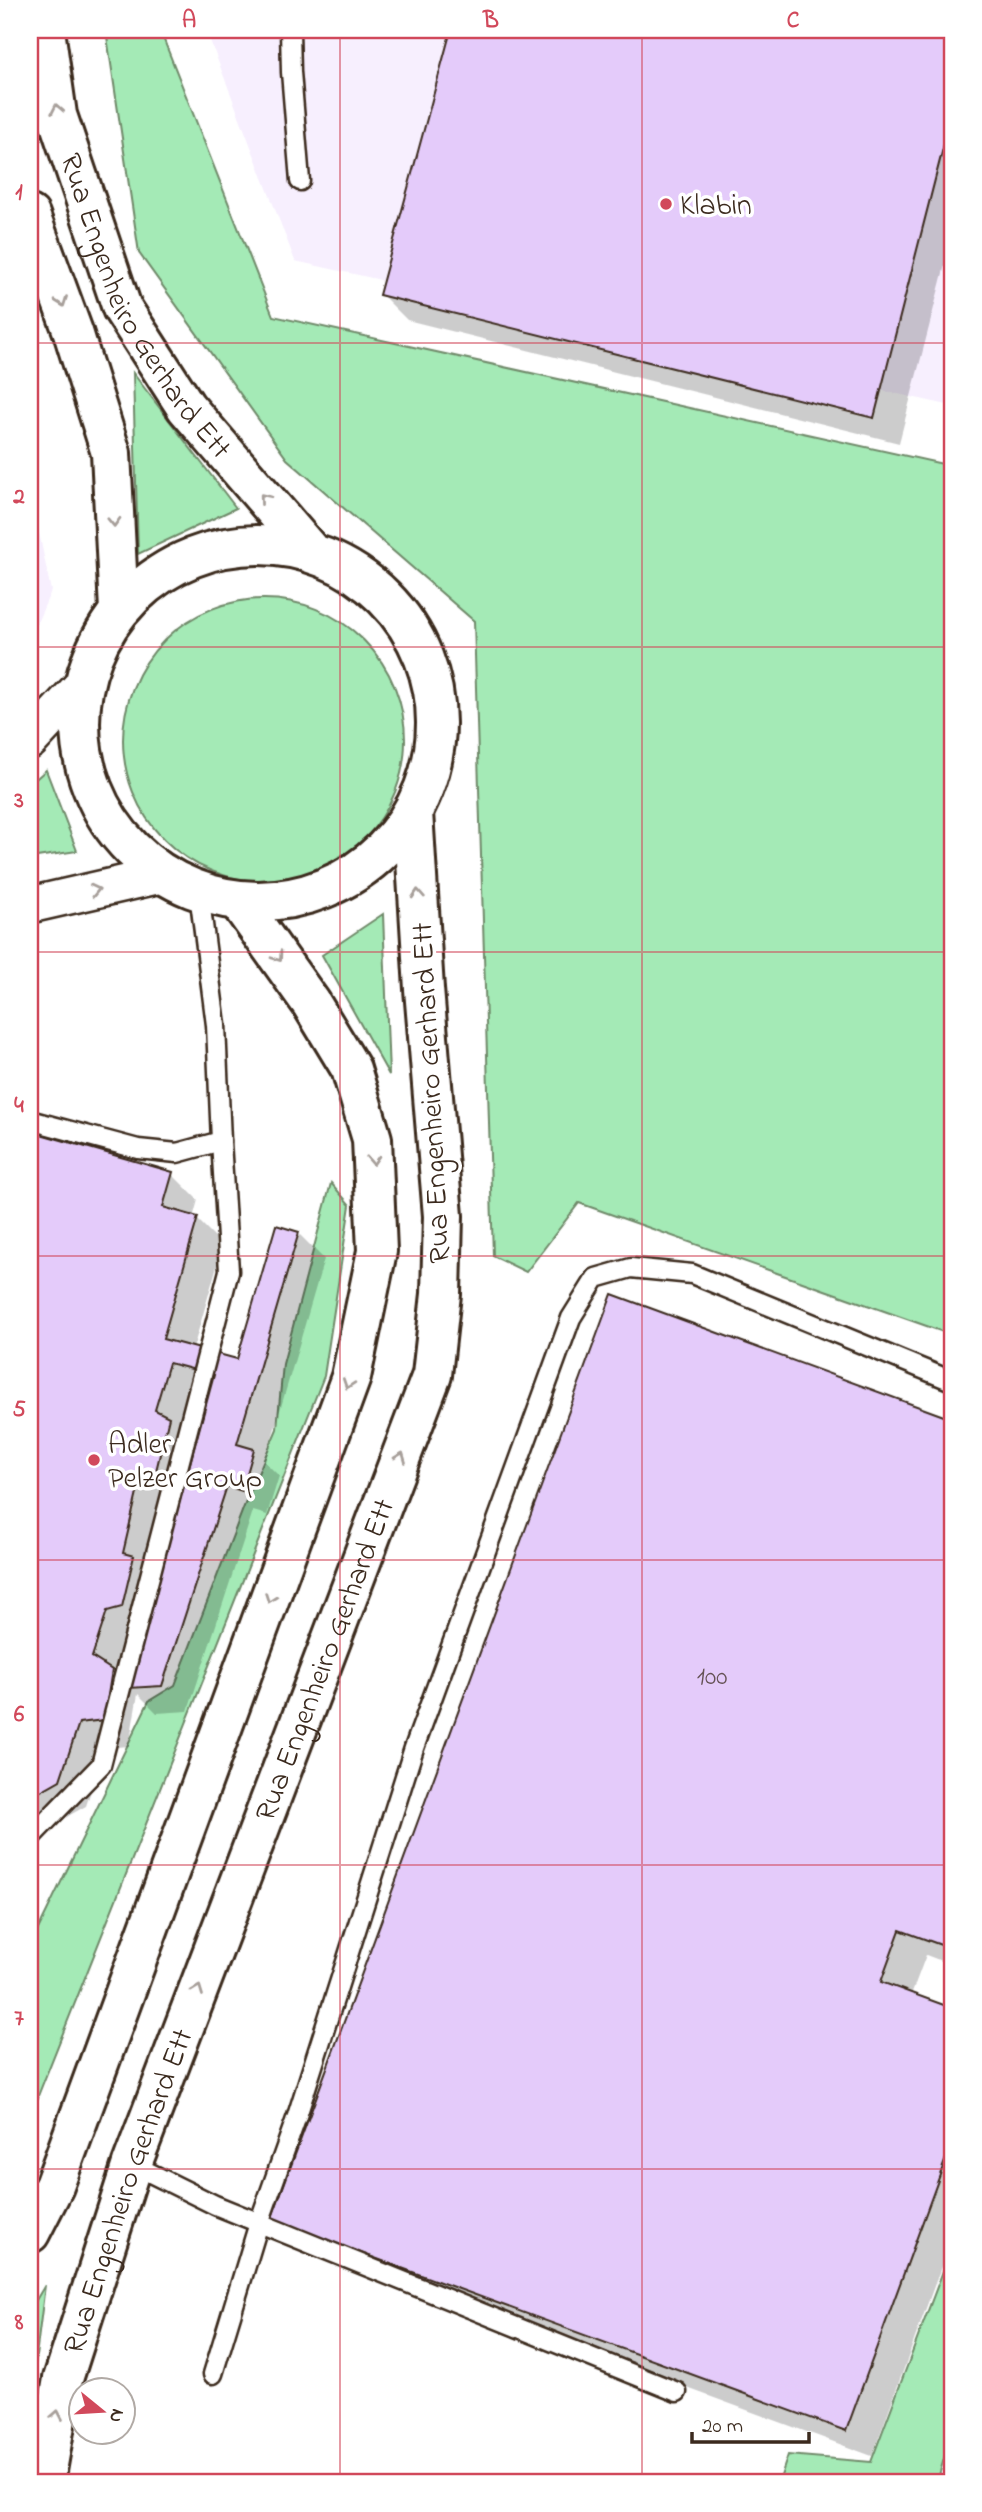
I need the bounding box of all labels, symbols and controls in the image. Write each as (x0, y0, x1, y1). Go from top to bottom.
text: A (182, 5, 196, 38)
text: B (482, 5, 499, 38)
text: C (787, 5, 800, 38)
one-way arrow (50, 103, 65, 115)
street label: Rua Engenheiro Gerhard Ett (46, 148, 241, 470)
text: 1 (15, 177, 23, 210)
place label: Klabin (680, 185, 752, 229)
marker: Klabin (658, 196, 674, 212)
one-way arrow (53, 296, 67, 308)
text: 2 (12, 481, 25, 514)
one-way arrow (260, 494, 272, 507)
one-way arrow (106, 517, 121, 528)
text: 3 (13, 785, 24, 818)
one-way arrow (89, 884, 101, 898)
one-way arrow (411, 888, 426, 899)
street label: Rua Engenheiro Gerhard Ett (402, 921, 464, 1265)
one-way arrow (270, 949, 283, 962)
text: 4 (14, 1090, 24, 1123)
one-way arrow (365, 1155, 380, 1166)
one-way arrow (342, 1378, 356, 1390)
text: 5 (12, 1394, 26, 1427)
place label: Adler Pelzer Group (108, 1424, 262, 1502)
marker: Adler Pelzer Group (86, 1452, 102, 1468)
one-way arrow (392, 1452, 406, 1464)
street label: Rua Engenheiro Gerhard Ett (245, 1493, 408, 1828)
one-way arrow (264, 1592, 278, 1604)
house number: 100 (697, 1659, 727, 1697)
text: 6 (14, 1699, 25, 1732)
one-way arrow (190, 1985, 204, 1997)
text: 7 (14, 2003, 24, 2036)
street label: Rua Engenheiro Gerhard Ett (53, 2023, 206, 2360)
text: 8 (14, 2307, 24, 2340)
north arrow (66, 2376, 136, 2446)
scale bar (692, 2400, 809, 2444)
text: N (101, 2405, 131, 2426)
one-way arrow (49, 2409, 64, 2421)
text: 20 m (702, 2412, 743, 2442)

